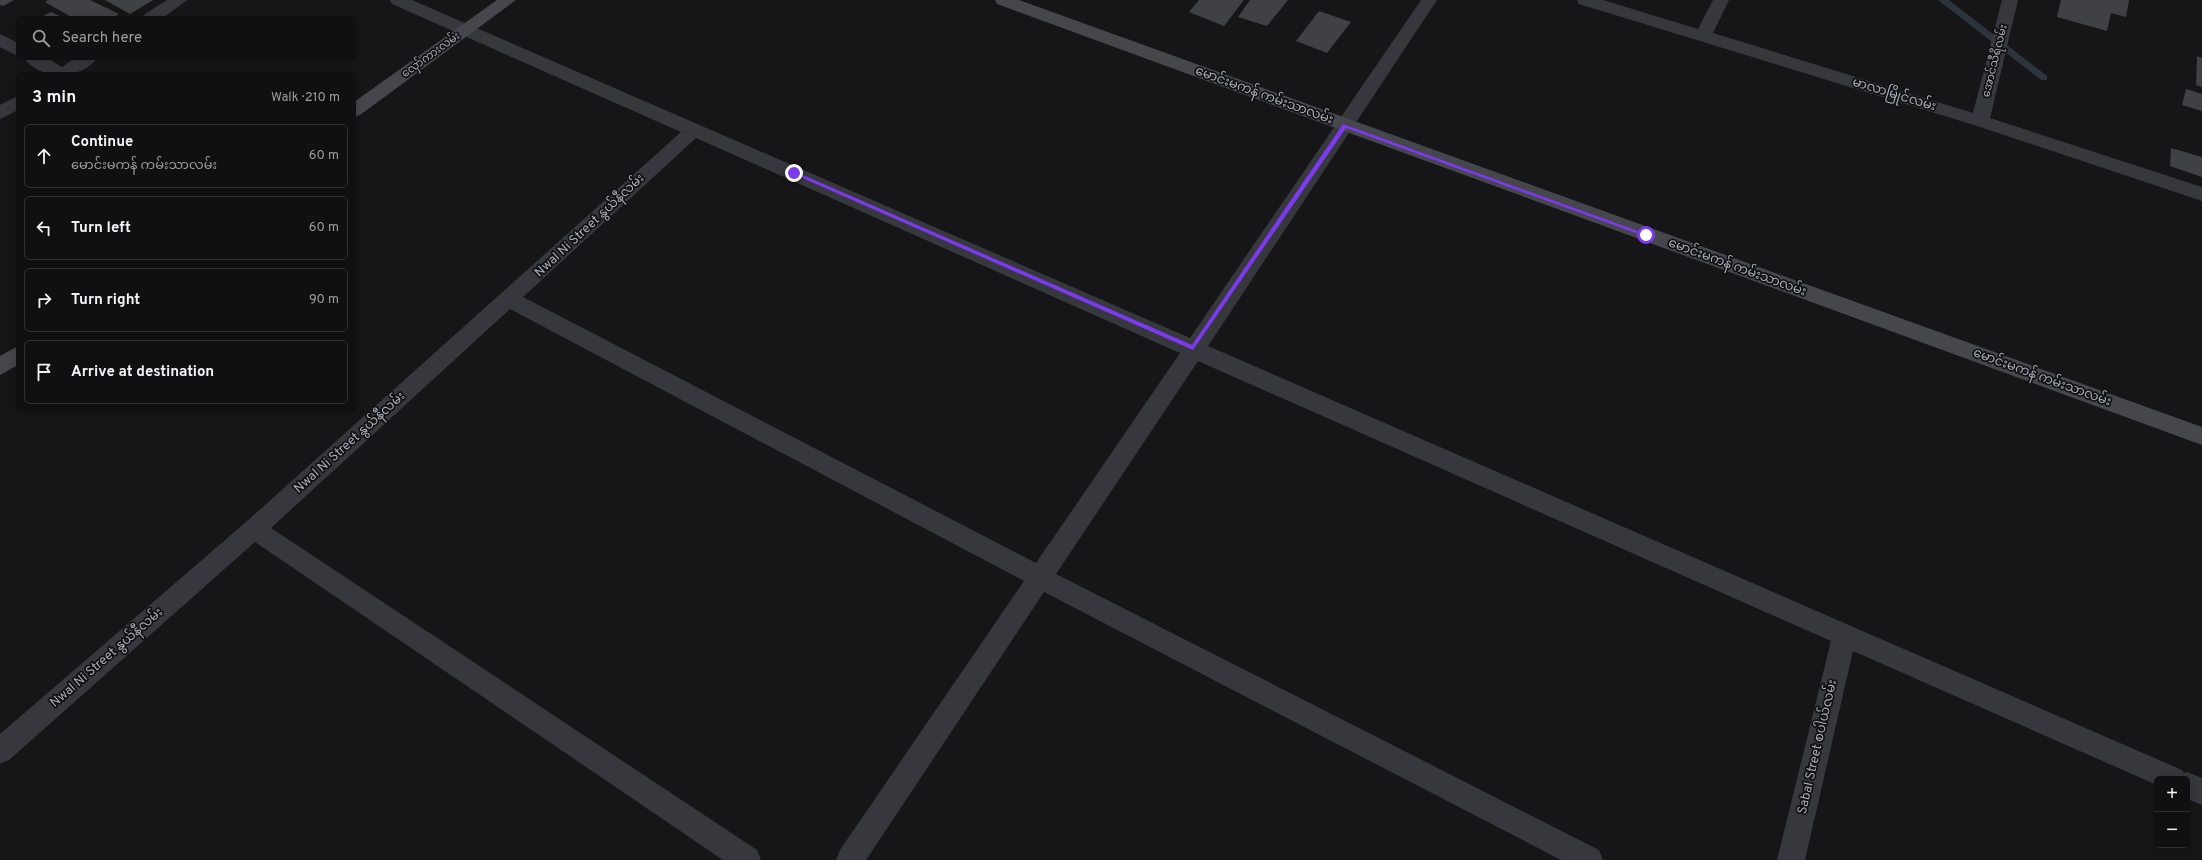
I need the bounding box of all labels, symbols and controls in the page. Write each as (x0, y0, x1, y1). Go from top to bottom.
search box (16, 16, 356, 60)
street label: အောင်သီရိလမ်း (1978, 23, 2012, 99)
icon: search (30, 27, 52, 49)
street label: လှော်ကားလမ်း (398, 28, 464, 82)
text: Search here (62, 29, 142, 48)
street label: မောင်းမကန် ကမ်းသာလမ်း (1192, 62, 1336, 129)
street label: မာလာမြိုင်လမ်း (1850, 73, 1938, 116)
text: 3 min (32, 87, 76, 109)
text: Walk · 210 m (271, 90, 340, 106)
text: Continue (71, 133, 133, 152)
icon: ahead (33, 145, 55, 167)
text: 60 m (309, 148, 339, 164)
text: မောင်းမကန် ကမ်းသာလမ်း (71, 158, 217, 174)
route end (785, 164, 803, 182)
street label: Nwal Ni Street နွယ်နီလမ်း (530, 169, 649, 282)
icon: left (33, 217, 55, 239)
text: Turn left (71, 219, 131, 238)
text: 60 m (309, 220, 339, 236)
route start (1637, 226, 1655, 244)
street label: မောင်းမကန် ကမ်းသာလမ်း (1665, 234, 1809, 301)
icon: right (33, 289, 55, 311)
text: Turn right (71, 291, 140, 310)
text: 90 m (309, 292, 339, 308)
street label: မောင်းမကန် ကမ်းသာလမ်း (1970, 344, 2114, 411)
icon: arrive (33, 361, 55, 383)
text: Arrive at destination (71, 363, 214, 382)
street label: Nwal Ni Street နွယ်နီလမ်း (290, 387, 410, 498)
street label: Nwal Ni Street နွယ်နီလမ်း (46, 603, 167, 712)
street label: Sabal Street စပါယ်လမ်း (1793, 678, 1841, 816)
map controls (2154, 776, 2190, 848)
button: + (2154, 776, 2190, 812)
button: − (2154, 812, 2190, 848)

